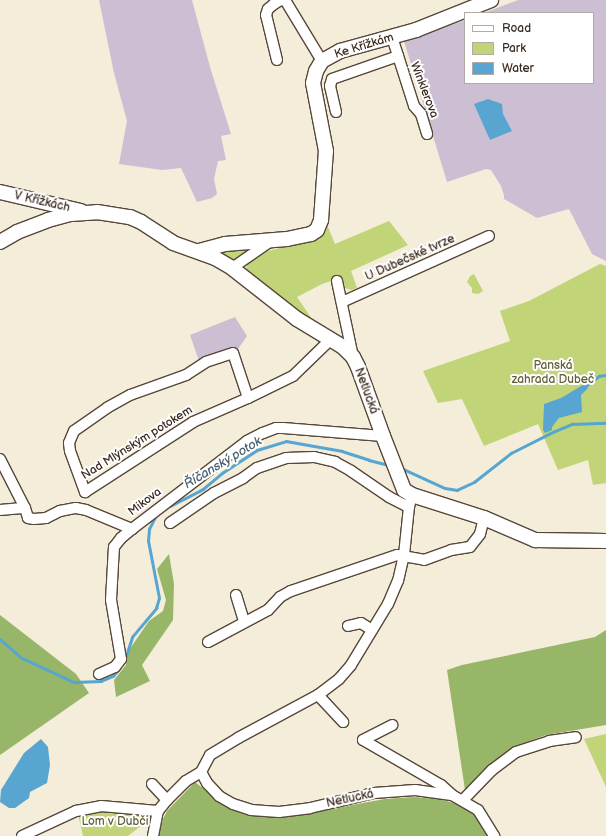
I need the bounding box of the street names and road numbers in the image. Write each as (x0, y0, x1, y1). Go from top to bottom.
street label: Ke Křížkám (333, 30, 395, 62)
street label: Winklerova (407, 60, 441, 120)
street label: V Křížkách (13, 189, 71, 215)
street label: U Dubečské tvrze (363, 232, 457, 284)
street label: Netlucká (351, 366, 381, 416)
street label: Nad Mlýnským potokem (79, 403, 195, 483)
street label: Mikova (125, 485, 165, 519)
street label: Netlucká (325, 787, 375, 811)

